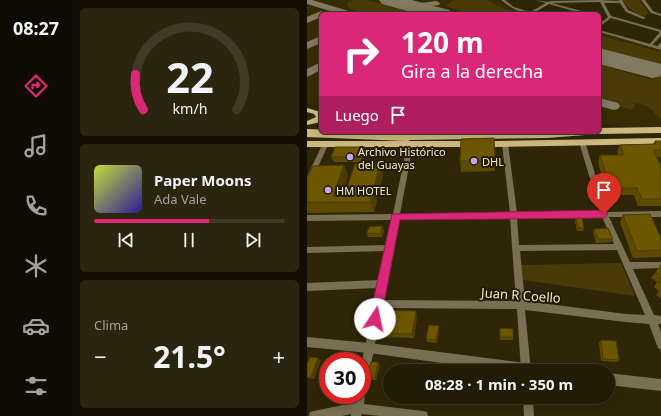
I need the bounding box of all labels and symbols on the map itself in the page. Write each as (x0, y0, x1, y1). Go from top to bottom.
place label: Archivo Histórico del Guayas (358, 144, 446, 172)
marker: Archivo Histórico del Guayas (345, 152, 355, 162)
place label: DHL (482, 154, 504, 169)
marker: DHL (469, 156, 479, 166)
pin (587, 173, 621, 214)
place label: HM HOTEL (336, 183, 392, 198)
marker: HM HOTEL (323, 185, 333, 195)
street label: Juan R Coello (479, 283, 562, 307)
position arrow (354, 298, 396, 340)
speed limit sign: 30 (319, 352, 371, 404)

